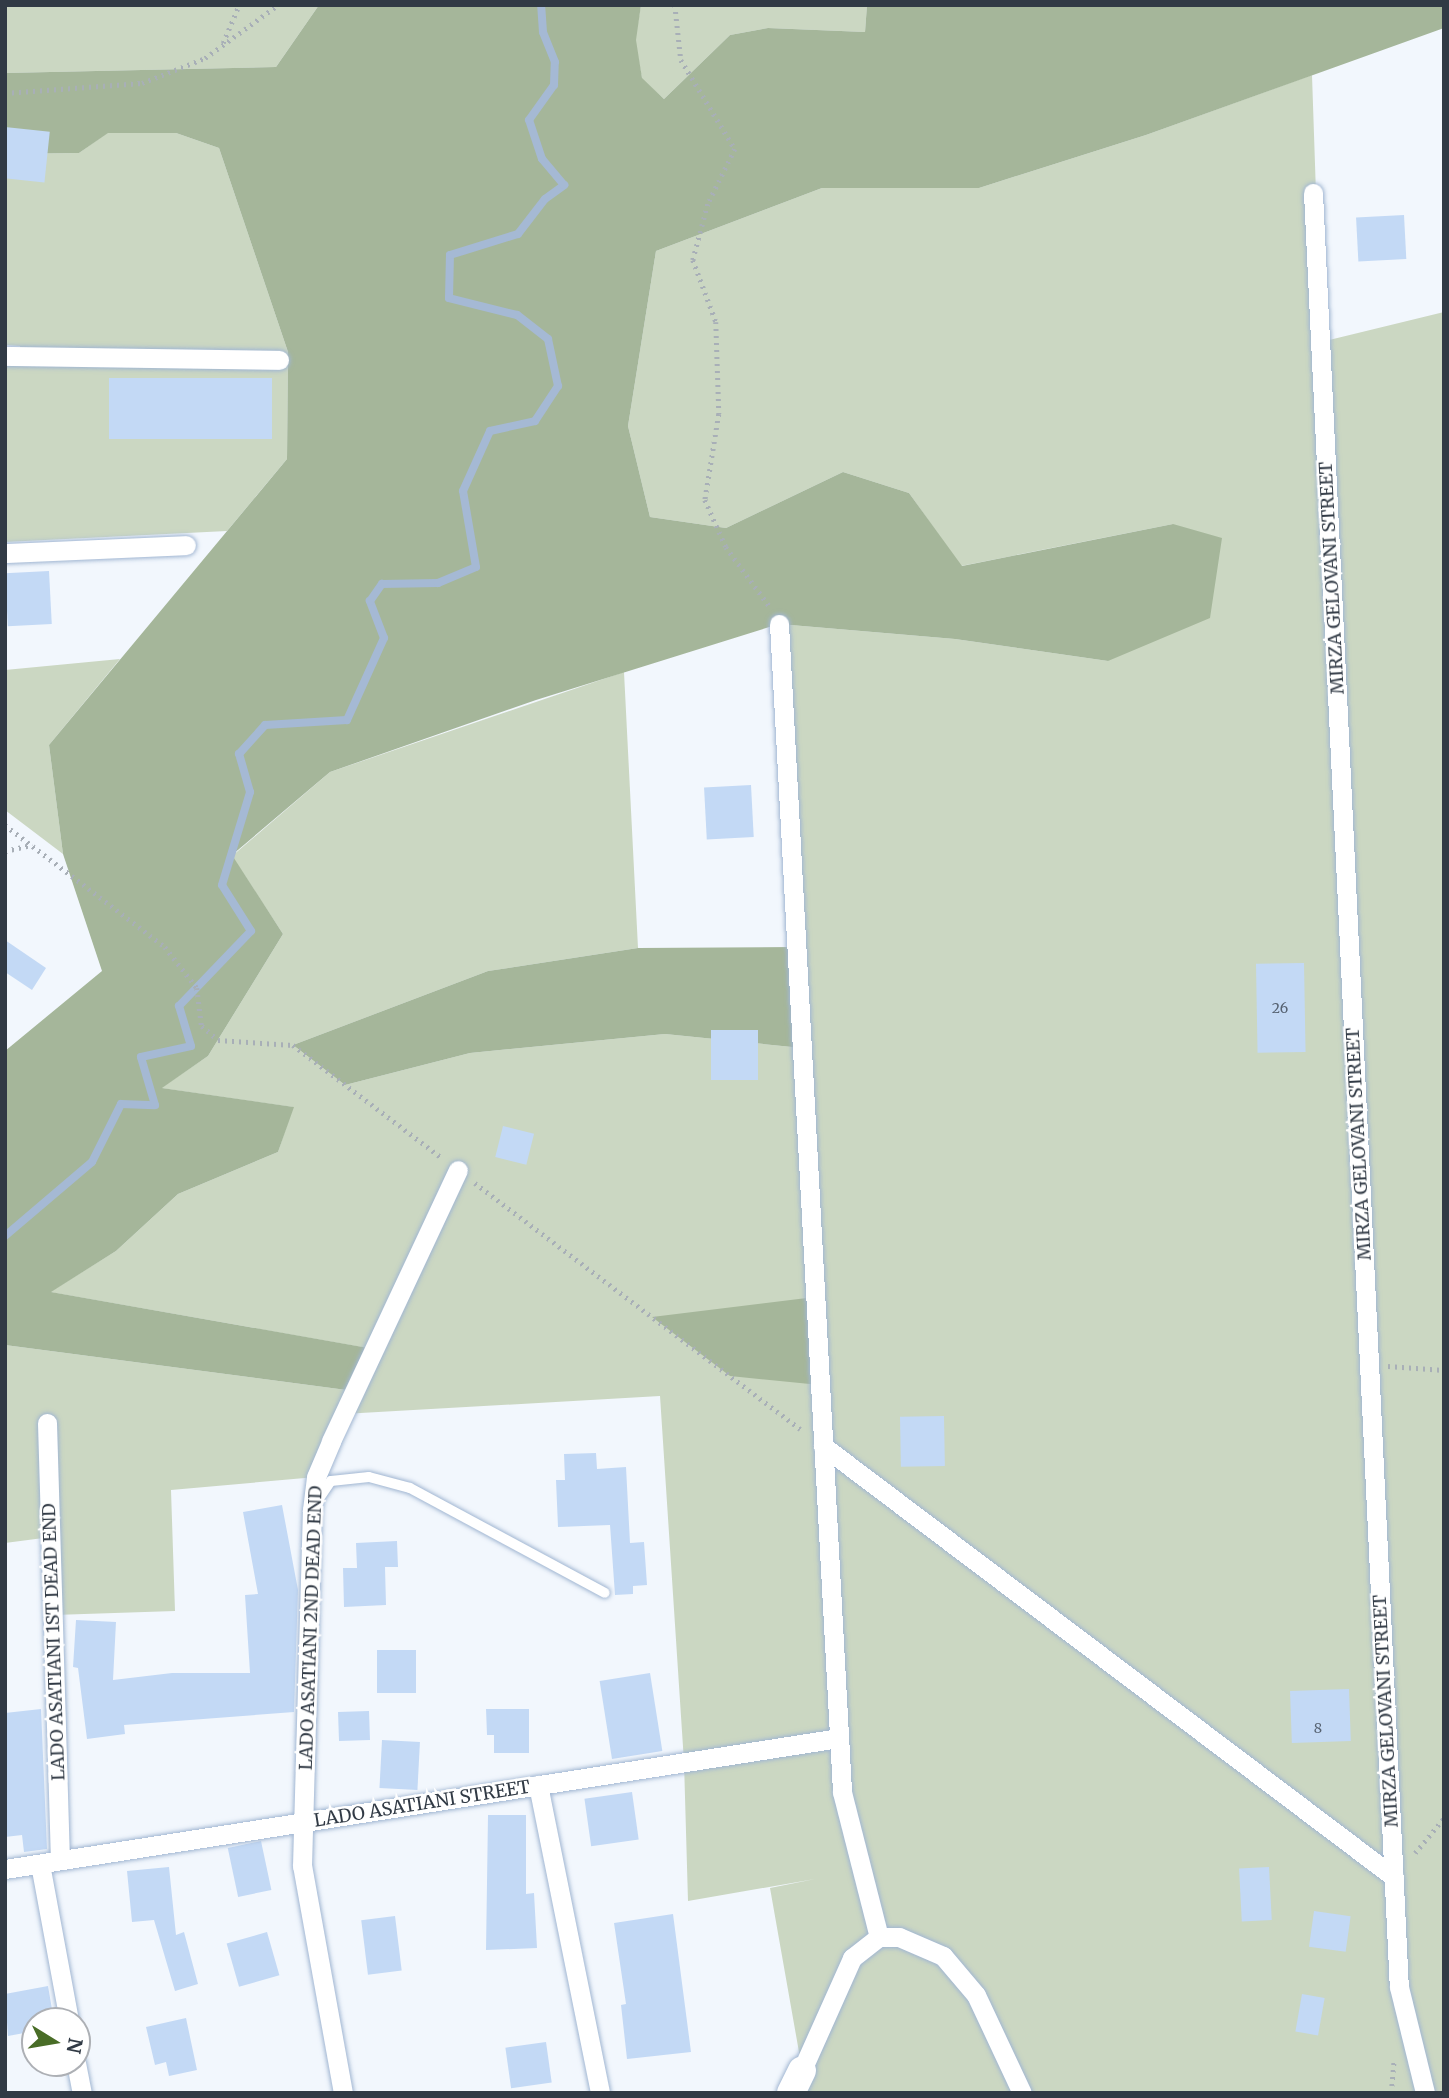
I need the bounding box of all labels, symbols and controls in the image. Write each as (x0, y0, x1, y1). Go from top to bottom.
street label: MIRZA GELOVANI STREET (1315, 461, 1349, 695)
house number: 26 (1272, 1000, 1288, 1016)
street label: MIRZA GELOVANI STREET (1342, 1027, 1376, 1261)
street label: LADO ASATIANI 2ND DEAD END (295, 1485, 327, 1771)
street label: LADO ASATIANI 1ST DEAD END (38, 1503, 70, 1781)
street label: MIRZA GELOVANI STREET (1369, 1594, 1403, 1828)
house number: 8 (1314, 1720, 1322, 1736)
street label: LADO ASATIANI STREET (312, 1776, 532, 1832)
north arrow (21, 2007, 91, 2077)
text: N (61, 2036, 88, 2055)

